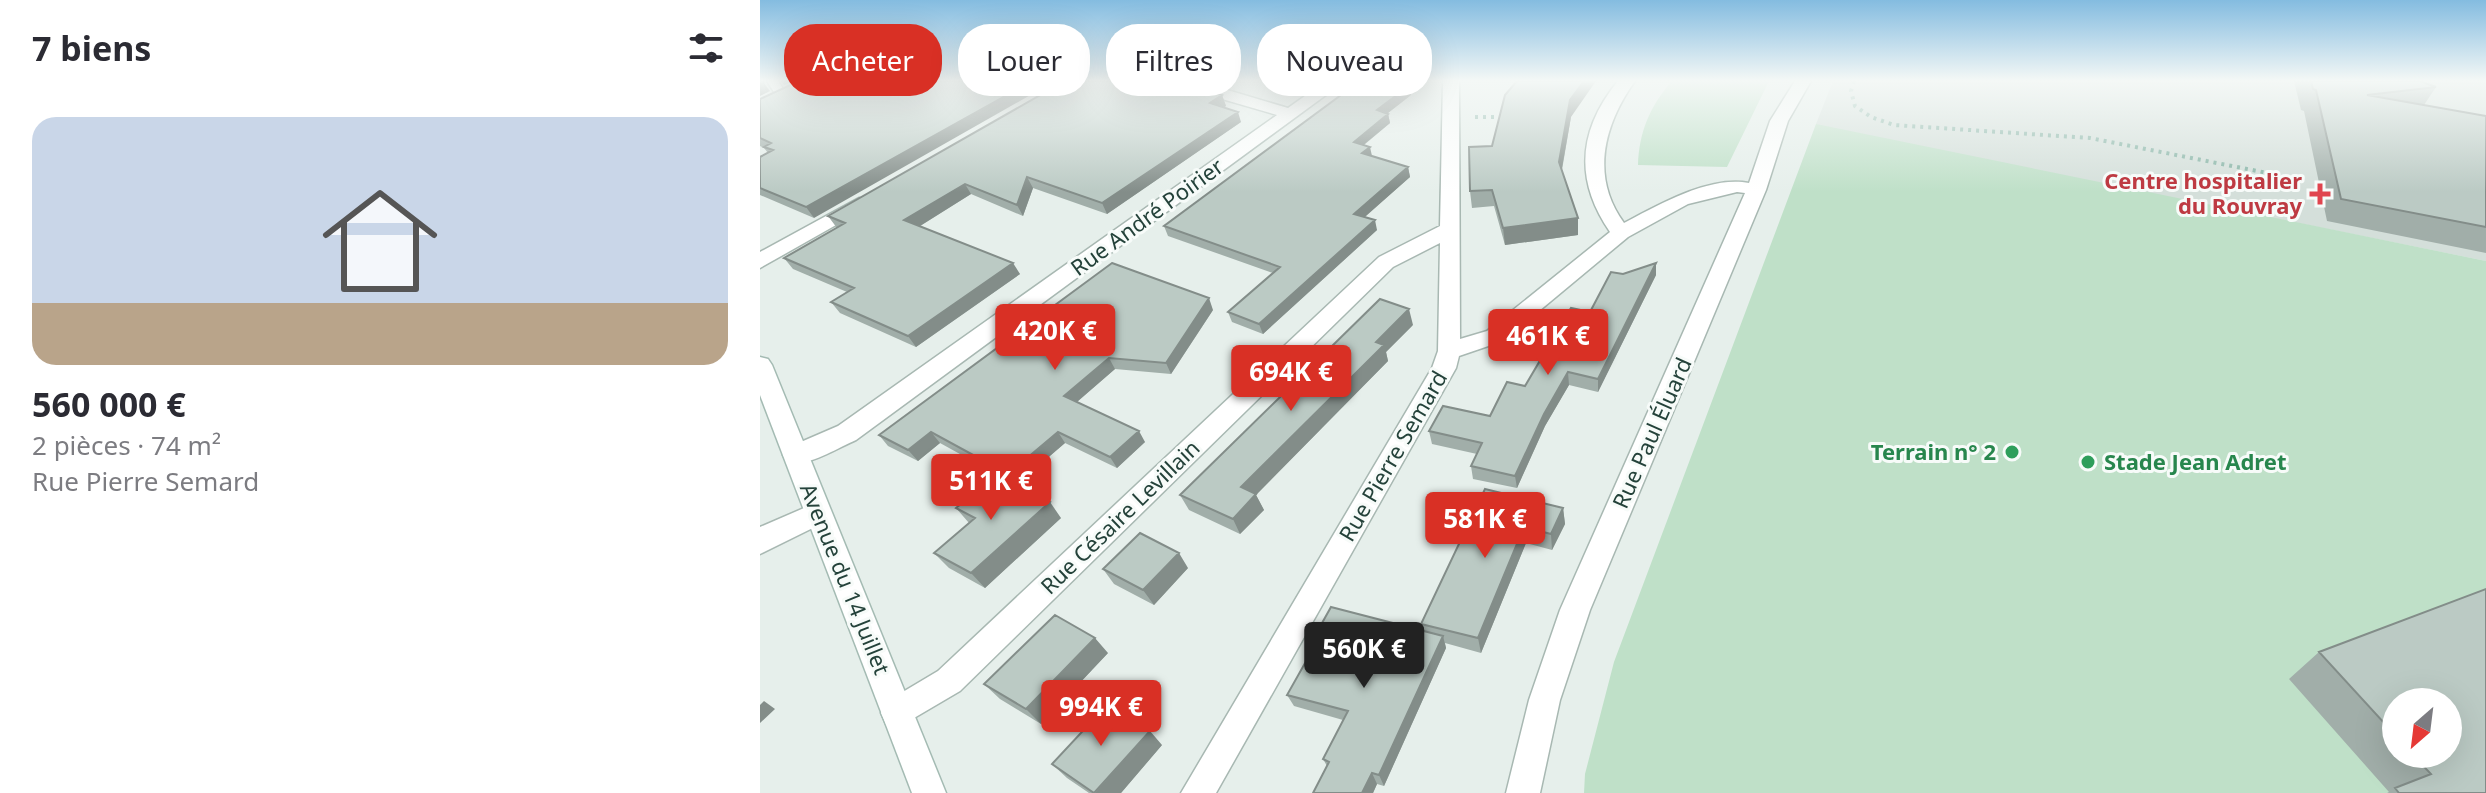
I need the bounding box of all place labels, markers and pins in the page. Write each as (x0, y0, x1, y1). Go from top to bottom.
place label: Centre hospitalier du Rouvray (2104, 165, 2302, 220)
marker: Centre hospitalier du Rouvray (2309, 183, 2331, 205)
pin: 420K € (990, 304, 1120, 372)
pin: 461K € (1483, 309, 1613, 377)
pin: 694K € (1226, 345, 1356, 413)
place label: Terrain n° 2 (1871, 436, 1996, 466)
marker: Terrain n° 2 (2003, 443, 2021, 461)
place label: Stade Jean Adret (2104, 446, 2286, 476)
marker: Stade Jean Adret (2079, 453, 2097, 471)
pin: 511K € (926, 454, 1056, 522)
pin: 581K € (1420, 492, 1550, 560)
pin: 560K € (1299, 622, 1429, 690)
pin: 994K € (1036, 680, 1166, 748)

